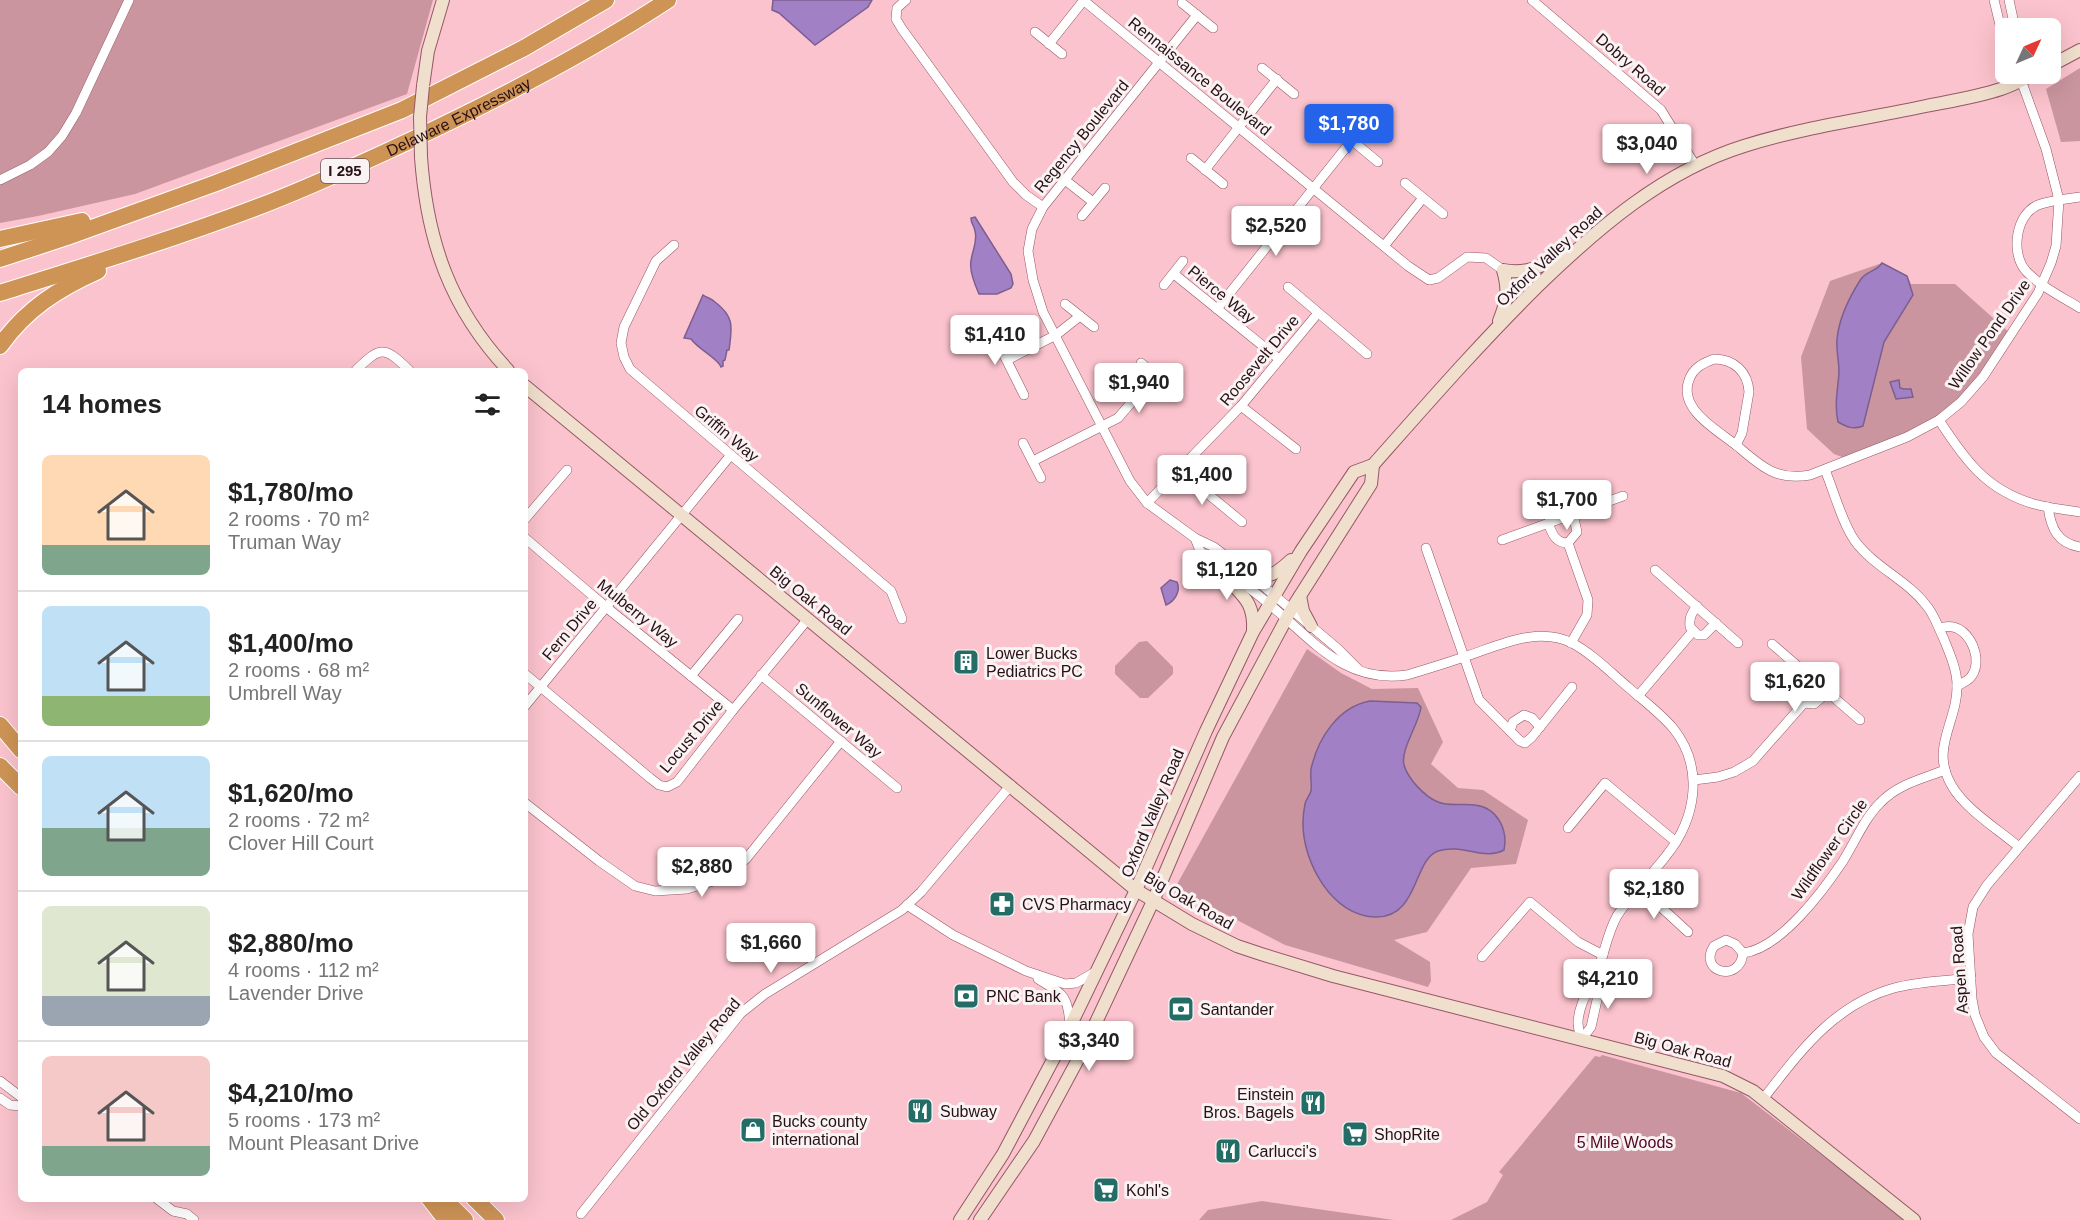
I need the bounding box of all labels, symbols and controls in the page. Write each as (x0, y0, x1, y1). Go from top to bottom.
street label: Rennaissance Boulevard (1125, 14, 1274, 139)
north arrow (1995, 18, 2061, 84)
map controls (1995, 18, 2061, 84)
street label: Dobry Road (1593, 30, 1668, 99)
street label: Delaware Expressway (384, 74, 534, 159)
street label: Regency Boulevard (1031, 77, 1132, 196)
pin: $1,780 (1300, 104, 1398, 155)
text: $1,780 (1318, 112, 1380, 134)
pin: $3,040 (1598, 124, 1696, 175)
text: $3,040 (1616, 132, 1678, 154)
road number: I 295 (321, 159, 369, 183)
street label: Oxford Valley Road (1493, 203, 1605, 309)
pin: $2,520 (1227, 206, 1325, 257)
text: $2,520 (1245, 214, 1307, 236)
street label: Pierce Way (1185, 262, 1259, 327)
street label: Willow Pond Drive (1945, 276, 2034, 392)
street label: Roosevelt Drive (1217, 312, 1302, 409)
pin: $1,410 (946, 315, 1044, 366)
text: $1,410 (964, 323, 1026, 345)
pin: $1,940 (1090, 363, 1188, 414)
text: $1,940 (1108, 371, 1170, 393)
icon: filters (471, 388, 504, 421)
text: 14 homes (42, 389, 162, 419)
street label: Griffin Way (691, 402, 762, 465)
pin: $1,400 (1153, 455, 1251, 506)
text: $1,400 (1171, 463, 1233, 485)
text: $1,780/mo (228, 477, 354, 507)
icon: home (90, 479, 162, 551)
pin: $1,700 (1518, 480, 1616, 531)
text: $1,700 (1536, 488, 1598, 510)
text: 2 rooms · 70 m² (228, 508, 369, 530)
text: Truman Way (228, 531, 341, 553)
pin: $1,120 (1178, 550, 1276, 601)
text: $1,120 (1196, 558, 1258, 580)
street label: Big Oak Road (767, 562, 855, 638)
street label: Mulberry Way (594, 576, 681, 651)
street label: Fern Drive (539, 595, 600, 663)
text: $1,400/mo (228, 628, 354, 658)
icon: home (90, 630, 162, 702)
place label: Lower Bucks Pediatrics PC (986, 645, 1083, 680)
building icon: Lower Bucks Pediatrics PC (951, 647, 981, 677)
text: 2 rooms · 68 m² (228, 659, 369, 681)
pin: $1,620 (1746, 662, 1844, 713)
text: $1,620 (1764, 670, 1826, 692)
street label: Sunflower Way (792, 679, 885, 761)
text: Umbrell Way (228, 682, 342, 704)
street label: Locust Drive (656, 697, 727, 776)
street label: Oxford Valley Road (1118, 747, 1187, 880)
text: $1,620/mo (228, 778, 354, 808)
icon: home (90, 780, 162, 852)
street label: Wildflower Circle (1788, 796, 1871, 903)
text: 2 rooms · 72 m² (228, 809, 369, 831)
text: Clover Hill Court (228, 832, 374, 854)
pin: $2,880 (653, 847, 751, 898)
text: $2,880 (671, 855, 733, 877)
street label: Big Oak Road (1141, 868, 1236, 933)
pin: $2,180 (1605, 869, 1703, 920)
text: $2,180 (1623, 877, 1685, 899)
pharmacy icon: CVS Pharmacy (987, 889, 1017, 919)
place label: CVS Pharmacy (1022, 896, 1131, 913)
pin: $1,660 (722, 923, 820, 974)
street label: Aspen Road (1948, 925, 1971, 1014)
text: $2,880/mo (228, 928, 354, 958)
icon: home (90, 930, 162, 1002)
text: $1,660 (740, 931, 802, 953)
text: 4 rooms · 112 m² (228, 959, 379, 981)
pin: $4,210 (1559, 959, 1657, 1010)
text: $4,210 (1577, 967, 1639, 989)
bank icon: PNC Bank (951, 981, 981, 1011)
text: Lavender Drive (228, 982, 364, 1004)
place label: PNC Bank (986, 988, 1062, 1005)
bank icon: Santander (1166, 994, 1196, 1024)
street label: Old Oxford Valley Road (623, 995, 744, 1134)
place label: Santander (1200, 1001, 1275, 1018)
pin: $3,340 (1040, 1021, 1138, 1072)
street label: Big Oak Road (1633, 1028, 1733, 1071)
text: $3,340 (1058, 1029, 1120, 1051)
text: $4,210/mo (228, 1078, 354, 1108)
icon: home (90, 1080, 162, 1152)
place label: Einstein Bros. Bagels (1203, 1086, 1294, 1121)
restaurant icon: Einstein Bros. Bagels (1298, 1088, 1328, 1118)
restaurant icon: Subway (905, 1096, 935, 1126)
place label: Subway (940, 1103, 997, 1120)
text: 5 rooms · 173 m² (228, 1109, 380, 1131)
place label: Bucks county international (772, 1113, 867, 1148)
shop icon: Bucks county international (738, 1115, 768, 1145)
supermarket icon: ShopRite (1340, 1119, 1370, 1149)
place label: ShopRite (1374, 1126, 1440, 1143)
text: Mount Pleasant Drive (228, 1132, 419, 1154)
park label: 5 Mile Woods (1577, 1134, 1673, 1151)
restaurant icon: Carlucci's (1213, 1136, 1243, 1166)
place label: Carlucci's (1248, 1143, 1317, 1160)
supermarket icon: Kohl's (1091, 1175, 1121, 1205)
place label: Kohl's (1126, 1182, 1169, 1199)

